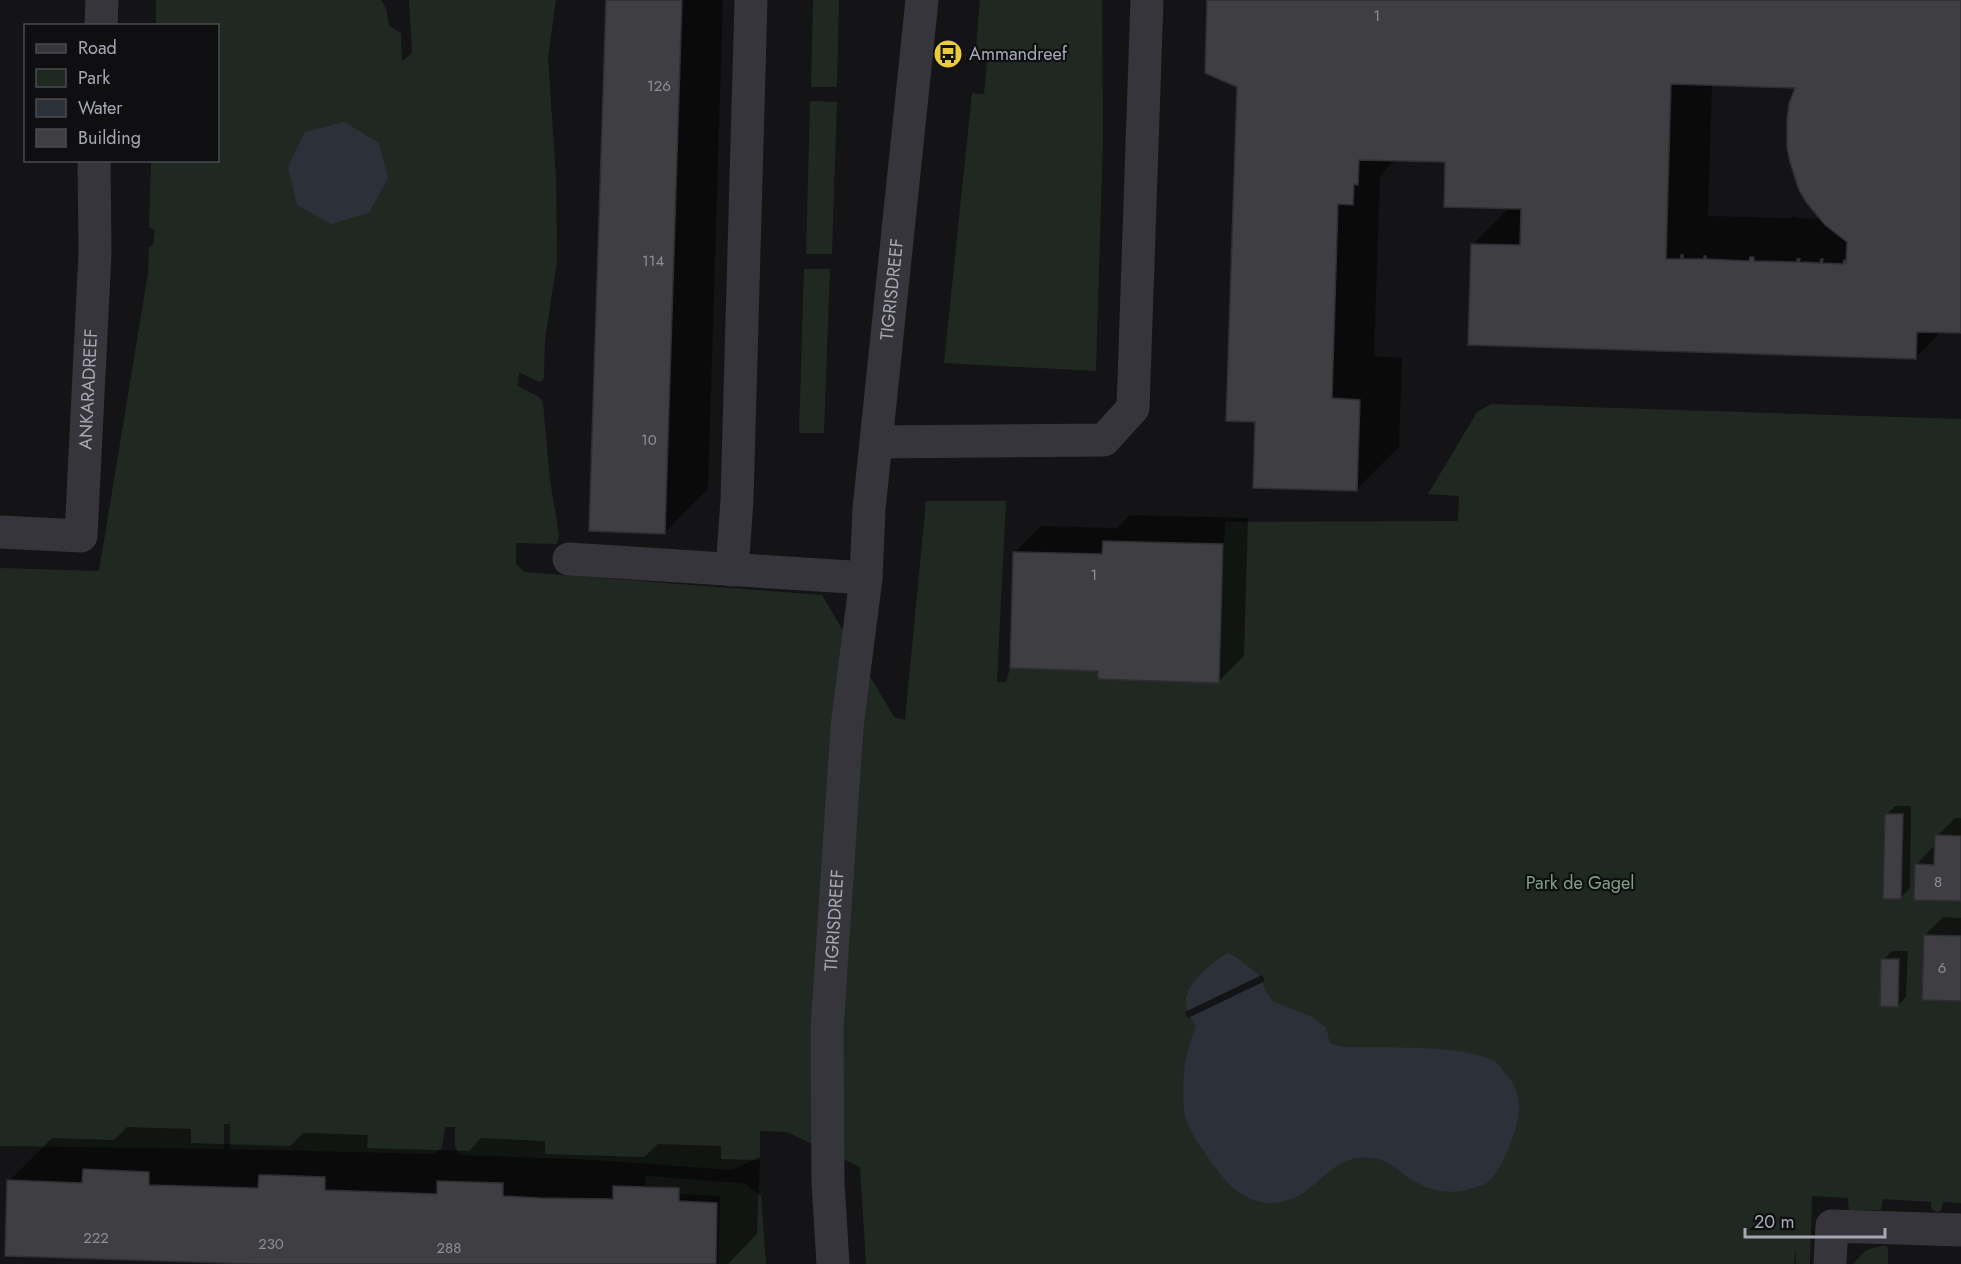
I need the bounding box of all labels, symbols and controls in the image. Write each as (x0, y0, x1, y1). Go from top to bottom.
house number: 1 (1374, 5, 1380, 27)
legend (24, 24, 219, 162)
text: Road (78, 35, 117, 61)
bus stop icon: Ammandreef (932, 38, 964, 70)
place label: Ammandreef (969, 41, 1068, 67)
text: Park (78, 65, 110, 91)
house number: 126 (647, 75, 671, 97)
text: Water (78, 95, 123, 121)
text: Building (78, 125, 141, 151)
street label: TIGRISDREEF (874, 237, 910, 341)
house number: 114 (642, 250, 664, 272)
street label: ANKARADREEF (72, 328, 104, 450)
house number: 10 (641, 429, 657, 451)
house number: 1 (1091, 564, 1097, 586)
street label: TIGRISDREEF (818, 868, 851, 972)
park label: Park de Gagel (1526, 870, 1634, 896)
house number: 8 (1934, 871, 1942, 893)
house number: 6 (1938, 957, 1946, 979)
scale bar (1745, 1201, 1884, 1239)
text: 20 m (1754, 1209, 1794, 1235)
house number: 222 (83, 1227, 109, 1249)
house number: 230 (258, 1233, 284, 1255)
house number: 288 (437, 1237, 461, 1259)

